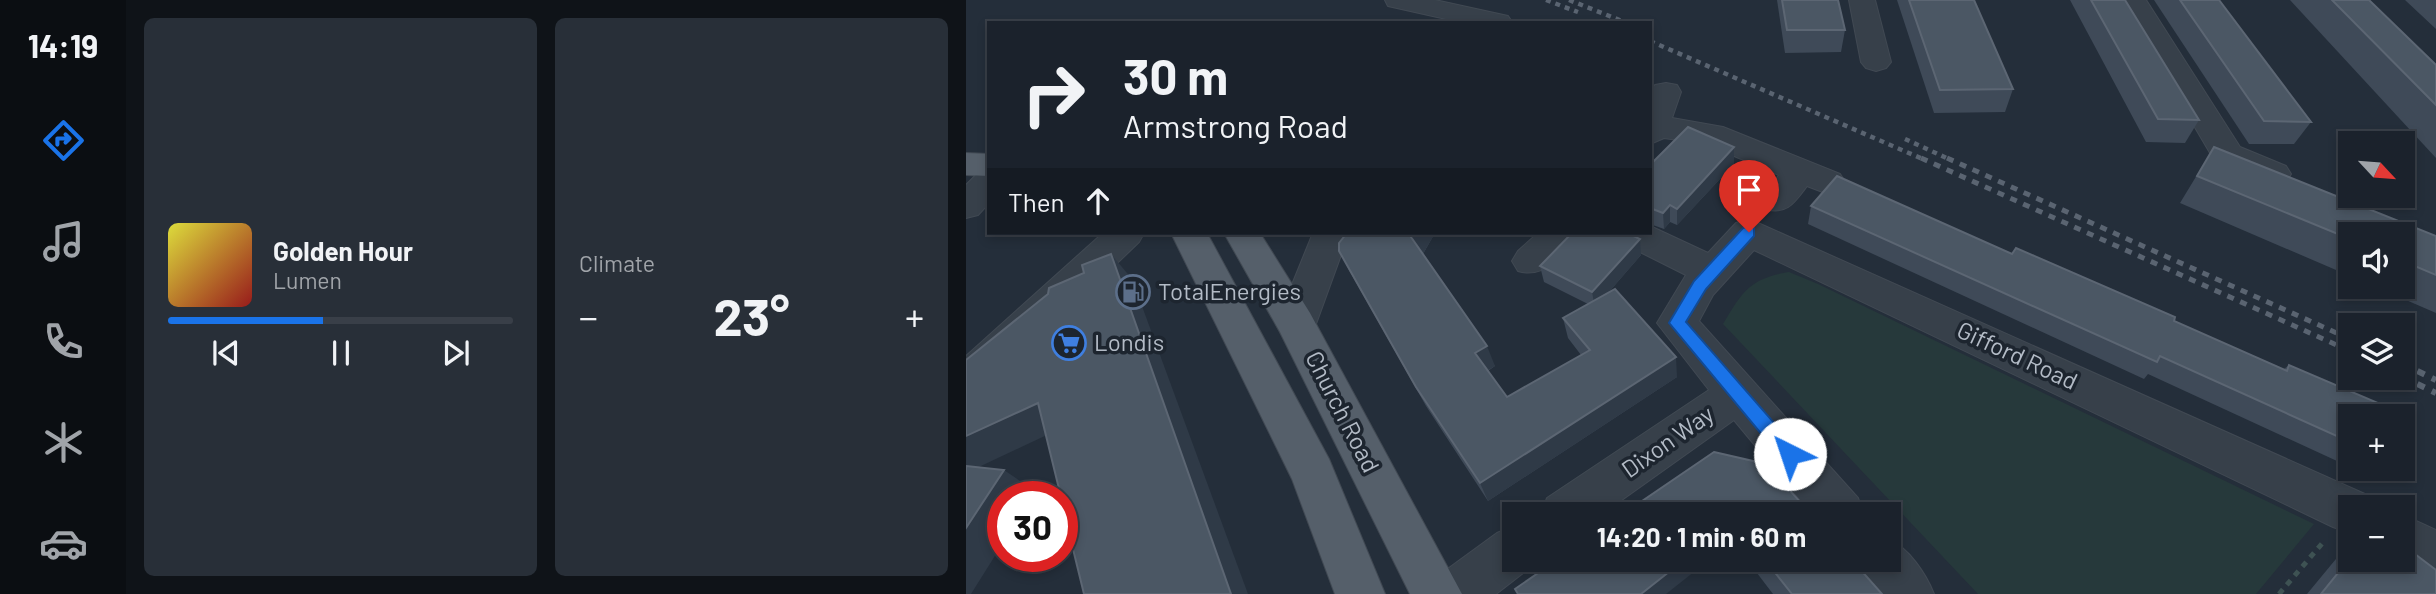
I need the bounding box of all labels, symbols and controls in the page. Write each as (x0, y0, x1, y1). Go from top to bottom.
text: 14:19 (28, 26, 98, 64)
text: 30 m (1123, 46, 1228, 105)
icon: right (1008, 49, 1099, 140)
text: Armstrong Road (1123, 106, 1348, 144)
icon: directions (39, 116, 88, 165)
north arrow (2338, 131, 2415, 208)
map controls (2338, 131, 2415, 572)
pin (1719, 160, 1779, 232)
icon: arrive (1730, 171, 1768, 209)
icon: ahead (1079, 182, 1117, 220)
text: Then (1008, 186, 1065, 217)
icon: music (39, 217, 88, 266)
button: sound (2338, 222, 2415, 299)
text: Golden Hour (273, 235, 413, 266)
text: Climate (579, 249, 655, 277)
text: Lumen (273, 266, 342, 294)
fuel station icon: TotalEnergies (1114, 273, 1152, 311)
place label: TotalEnergies (1158, 276, 1301, 305)
text: 23° (713, 284, 790, 346)
text: − (579, 293, 598, 339)
text: + (905, 293, 924, 339)
button: layers (2338, 313, 2415, 390)
street label: Gifford Road (1953, 314, 2082, 395)
icon: phone (39, 317, 88, 366)
supermarket icon: Londis (1050, 324, 1088, 362)
place label: Londis (1094, 327, 1164, 356)
icon: previous (207, 334, 245, 372)
icon: pause (322, 334, 360, 372)
icon: next (437, 334, 475, 372)
street label: Church Road (1300, 346, 1386, 477)
street label: Dixon Way (1615, 399, 1719, 483)
button: + (2338, 404, 2415, 481)
position arrow (1753, 417, 1827, 491)
icon: climate (39, 418, 88, 467)
speed limit sign: 30 (987, 481, 1078, 572)
button: − (2338, 495, 2415, 572)
icon: car (39, 519, 88, 568)
text: 14:20 · 1 min · 60 m (1597, 521, 1806, 552)

